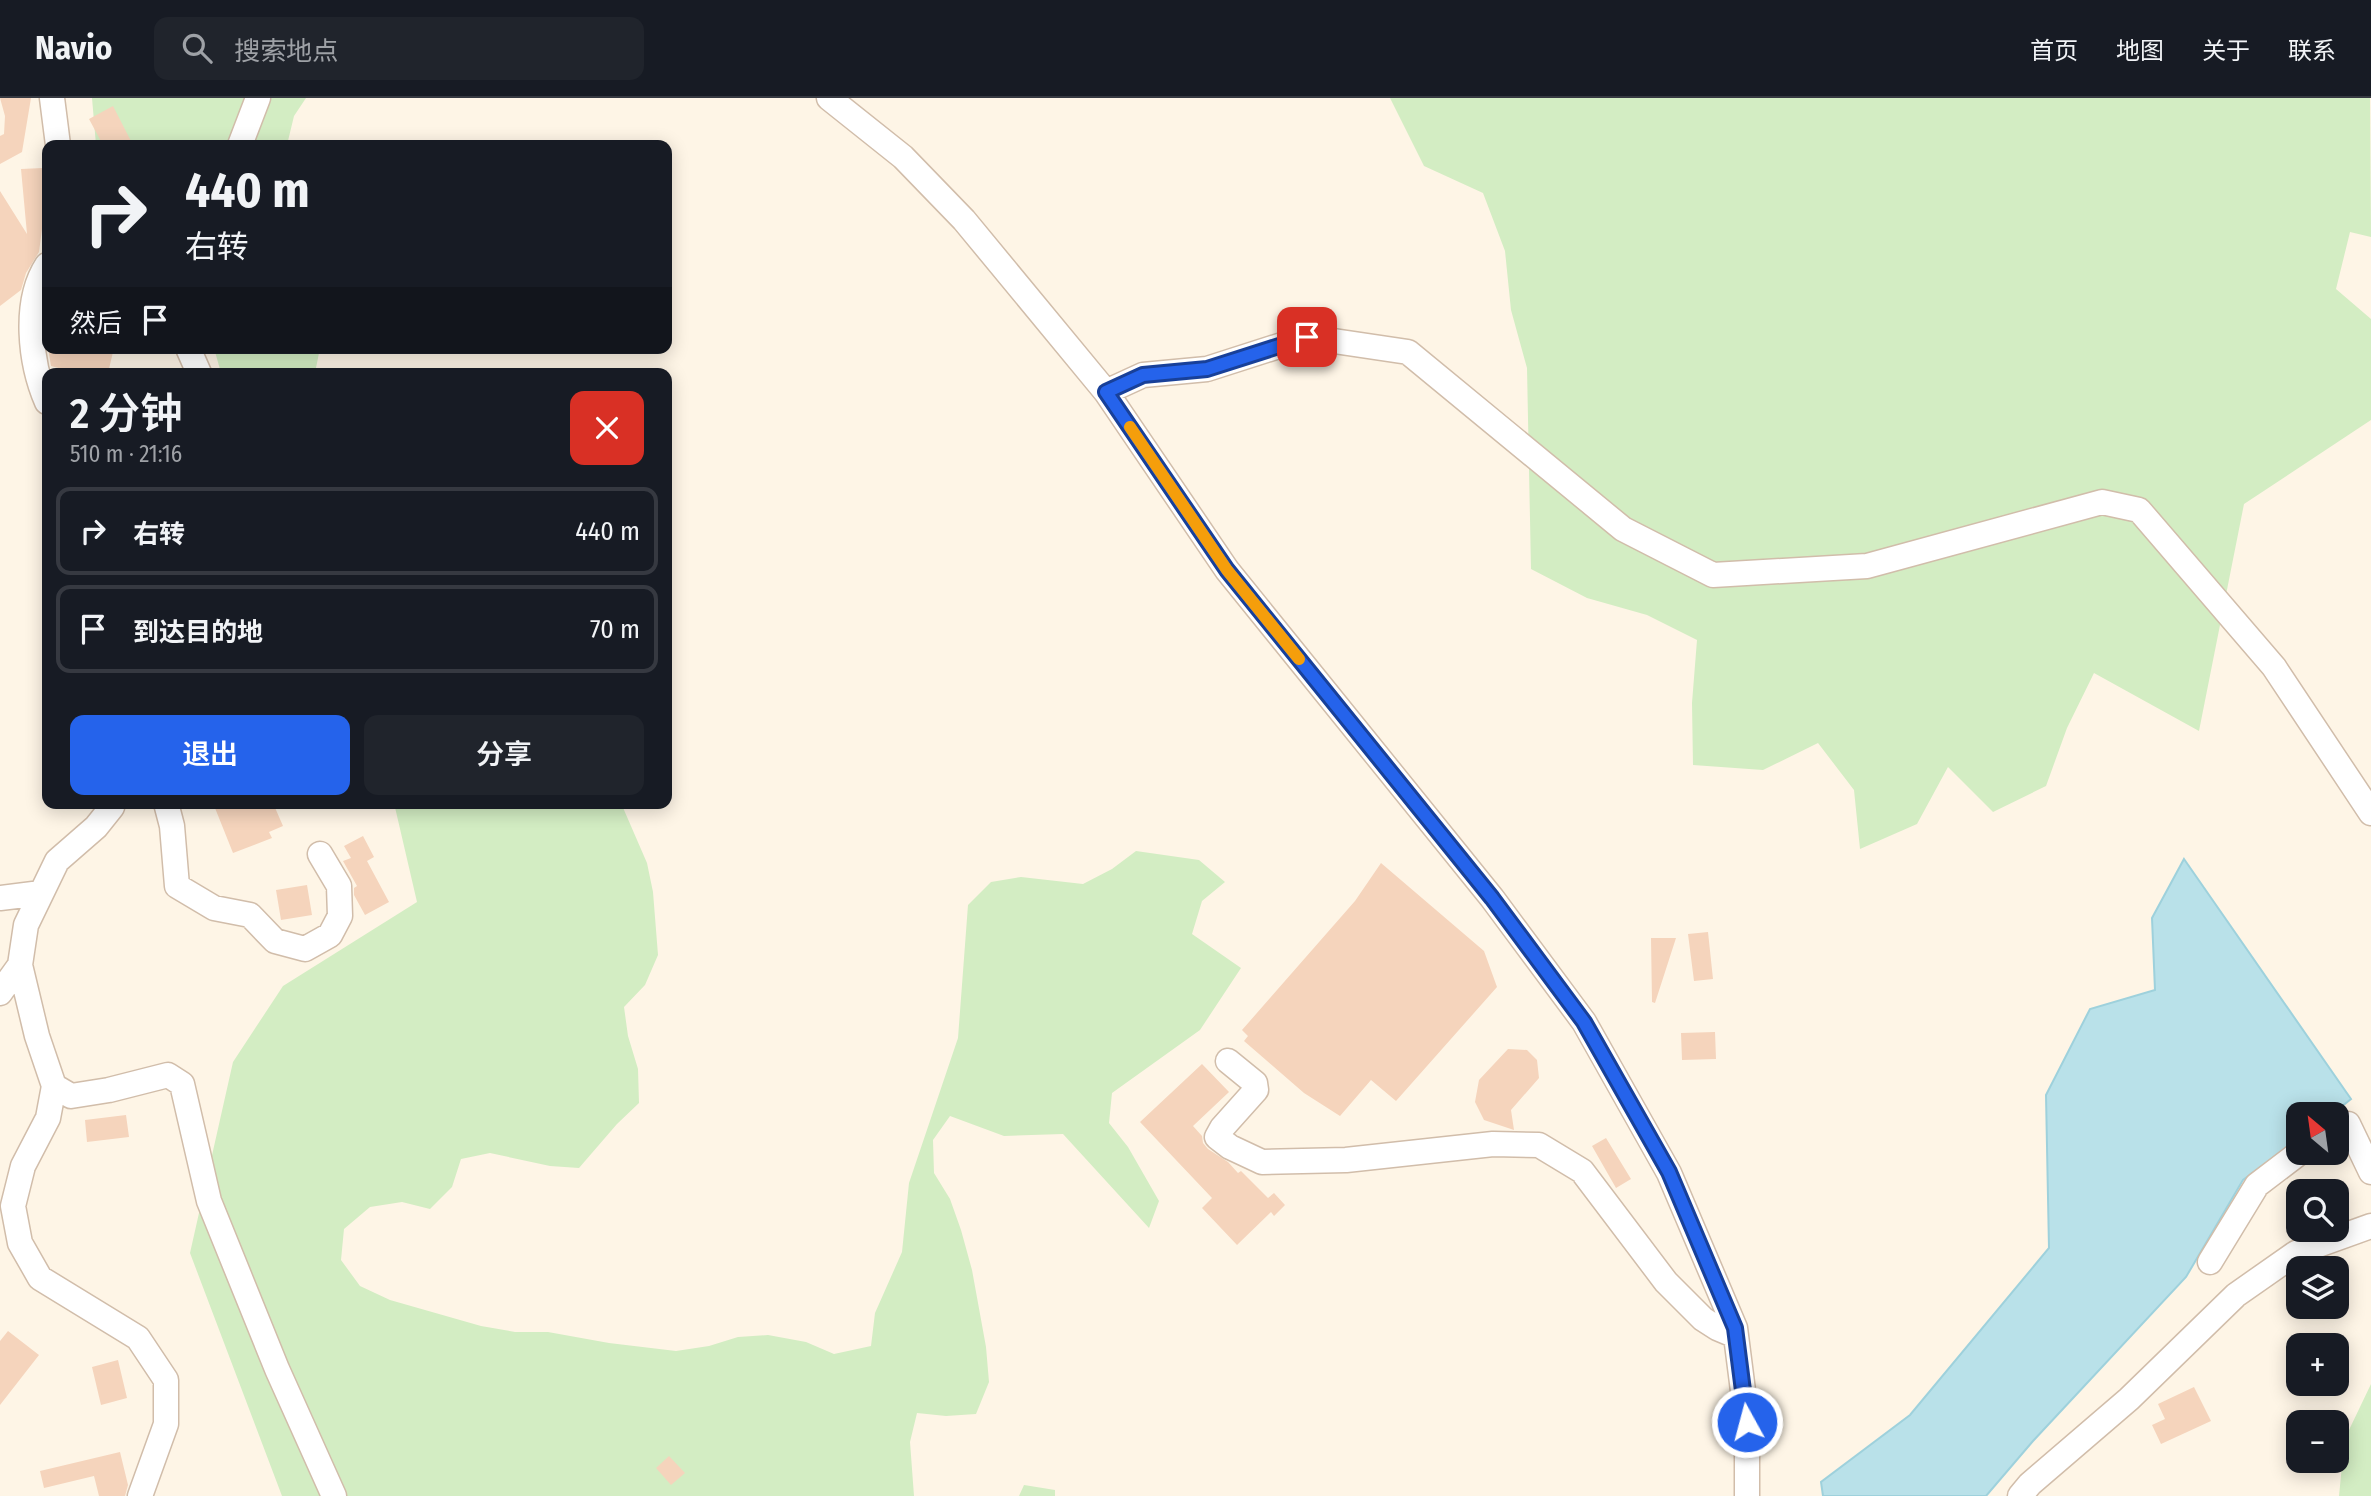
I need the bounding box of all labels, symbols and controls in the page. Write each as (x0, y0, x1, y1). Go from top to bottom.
search box (154, 17, 644, 80)
text: Navio (35, 28, 112, 68)
icon: search (178, 29, 216, 67)
text: 搜索地点 (234, 36, 338, 67)
text: 首页 (2030, 37, 2078, 65)
text: 地图 (2116, 37, 2164, 65)
text: 关于 (2202, 37, 2250, 65)
text: 联系 (2288, 37, 2336, 65)
text: 440 m (185, 161, 310, 220)
icon: right (70, 168, 161, 259)
text: 右转 (185, 228, 249, 266)
icon: arrive (136, 301, 174, 339)
pin (1277, 307, 1337, 367)
text: 然后 (70, 308, 122, 339)
icon: arrive (1288, 318, 1326, 356)
text: 2 分钟 (70, 389, 182, 439)
button: close (570, 391, 644, 465)
text: 510 m · 21:16 (70, 440, 182, 468)
icon: right (74, 512, 112, 550)
text: 440 m (575, 516, 640, 547)
text: 右转 (133, 519, 185, 550)
icon: arrive (74, 610, 112, 648)
text: 70 m (590, 614, 640, 645)
text: 到达目的地 (133, 617, 263, 648)
button: 退出 (70, 715, 350, 795)
button: 分享 (364, 715, 644, 795)
north arrow (2286, 1102, 2348, 1166)
map controls (2286, 1102, 2349, 1473)
button: search (2286, 1179, 2349, 1242)
button: layers (2286, 1256, 2349, 1319)
button: + (2286, 1333, 2349, 1396)
position arrow (1710, 1385, 1784, 1459)
button: − (2286, 1410, 2349, 1473)

